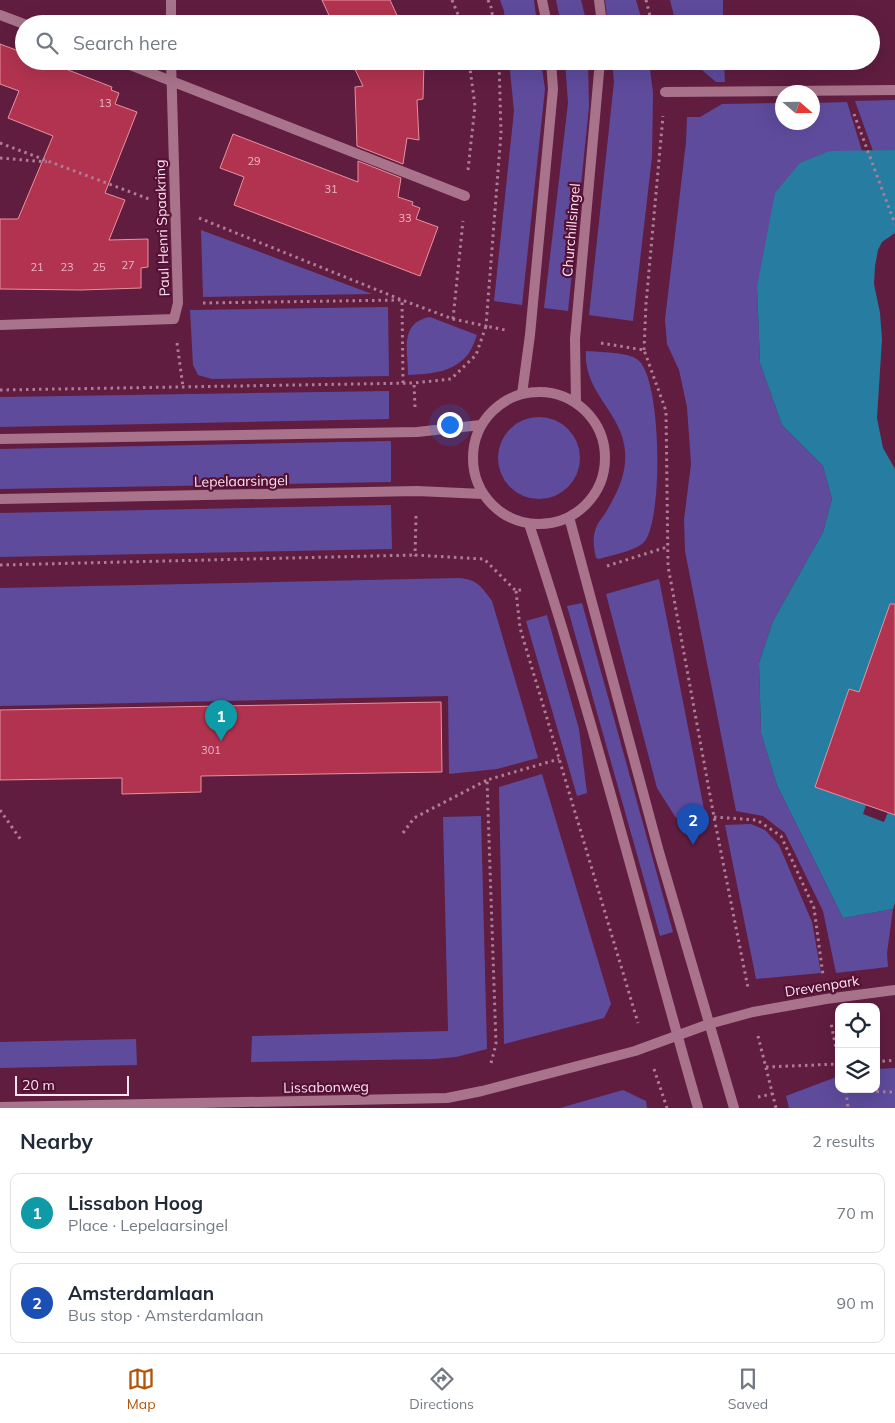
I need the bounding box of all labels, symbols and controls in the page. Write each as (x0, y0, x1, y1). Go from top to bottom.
search box (15, 15, 880, 70)
icon: search (33, 29, 61, 57)
text: Search here (73, 31, 177, 55)
north arrow (775, 85, 820, 130)
house number: 13 (98, 96, 112, 110)
house number: 29 (247, 154, 261, 168)
street label: Paul Henri Spaakring (151, 159, 173, 297)
house number: 31 (324, 182, 338, 196)
street label: Churchillsingel (558, 182, 584, 278)
house number: 33 (398, 211, 412, 225)
house number: 27 (121, 258, 135, 272)
house number: 21 (30, 260, 44, 274)
house number: 23 (60, 260, 74, 274)
house number: 25 (92, 260, 106, 274)
your location (437, 412, 463, 438)
street label: Lepelaarsingel (194, 471, 288, 491)
pin: 1 (205, 700, 237, 741)
house number: 301 (201, 743, 221, 757)
pin: 2 (677, 804, 709, 845)
street label: Drevenpark (783, 971, 861, 1001)
map controls (835, 1003, 880, 1093)
button: locate (835, 1003, 880, 1048)
button: layers (835, 1048, 880, 1093)
scale bar (15, 1073, 129, 1096)
text: 20 m (22, 1076, 55, 1094)
street label: Lissabonweg (283, 1077, 369, 1097)
text: Nearby (20, 1128, 93, 1154)
text: 2 results (812, 1131, 875, 1151)
text: Lissabon Hoog (68, 1191, 203, 1215)
text: 1 (32, 1203, 42, 1223)
text: 70 m (837, 1203, 874, 1223)
text: Place · Lepelaarsingel (68, 1215, 228, 1235)
text: Amsterdamlaan (68, 1281, 214, 1305)
text: 2 (32, 1293, 42, 1313)
text: 90 m (837, 1293, 874, 1313)
text: Bus stop · Amsterdamlaan (68, 1305, 264, 1325)
tab: Map (127, 1365, 156, 1413)
tab: Directions (409, 1365, 474, 1413)
tab: Saved (728, 1365, 768, 1413)

